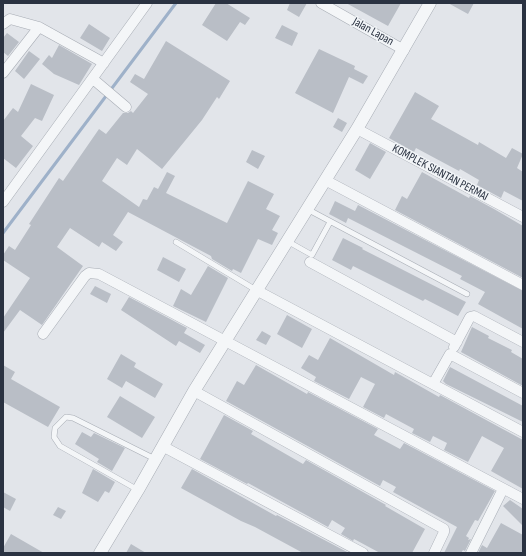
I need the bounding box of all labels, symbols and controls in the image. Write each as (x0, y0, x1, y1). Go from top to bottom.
street label: Jalan Lapan (350, 15, 396, 49)
street label: KOMPLEK SIANTAN PERMAI (390, 142, 490, 204)

